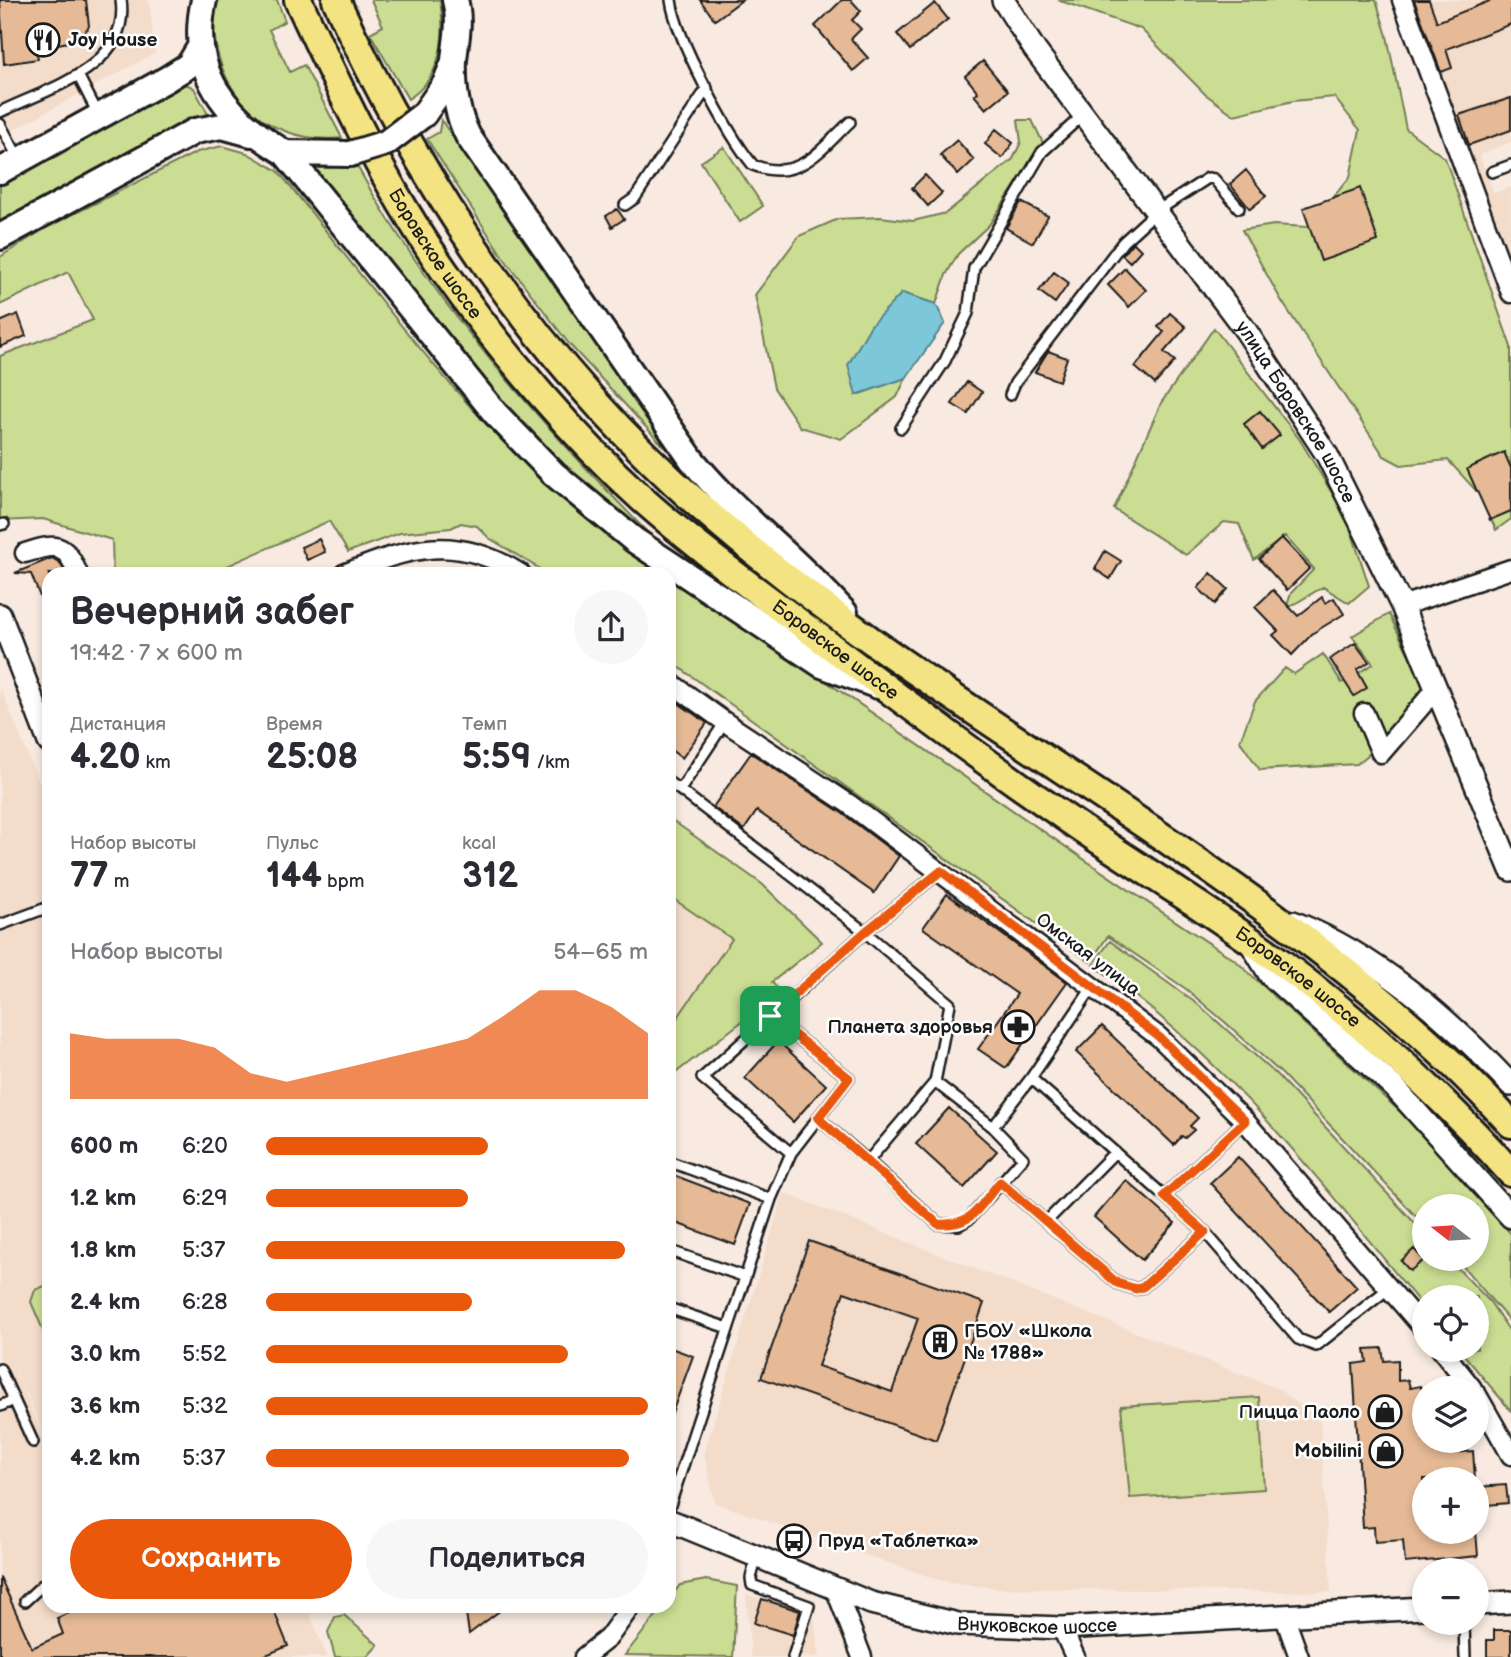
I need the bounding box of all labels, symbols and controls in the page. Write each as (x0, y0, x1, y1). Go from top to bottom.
restaurant icon: Joy House (24, 21, 62, 59)
place label: Joy House (68, 29, 157, 52)
street label: Боровское шоссе (383, 184, 487, 324)
street label: улица Боровское шоссе (1231, 316, 1361, 507)
text: Вечерний забег (70, 590, 354, 635)
button: share (574, 590, 648, 664)
street label: Боровское шоссе (768, 595, 903, 705)
text: 19:42 · 7 × 600 m (70, 639, 243, 667)
text: Дистанция (70, 713, 166, 736)
text: Время (266, 713, 322, 736)
text: Темп (462, 713, 507, 736)
text: 4.20 (70, 736, 140, 779)
text: 25:08 (266, 736, 358, 779)
text: 5:59 (462, 736, 531, 779)
text: km (140, 751, 171, 774)
text: /km (531, 751, 570, 774)
text: Набор высоты (70, 832, 196, 855)
text: Пульс (266, 832, 319, 855)
text: kcal (462, 832, 496, 855)
text: 77 (70, 855, 109, 898)
text: 144 (266, 855, 322, 898)
text: 312 (462, 855, 518, 898)
text: m (109, 870, 129, 893)
text: bpm (322, 870, 365, 893)
street label: Омская улица (1031, 908, 1145, 1002)
street label: Боровское шоссе (1231, 922, 1366, 1033)
text: Набор высоты (70, 938, 223, 966)
text: 54–65 m (553, 938, 648, 966)
pin (740, 986, 800, 1046)
icon: arrive (751, 997, 789, 1035)
pharmacy icon: Планета здоровья (999, 1008, 1037, 1046)
place label: Планета здоровья (827, 1016, 993, 1039)
text: 600 m (70, 1132, 138, 1160)
text: 6:20 (182, 1132, 228, 1160)
text: 1.2 km (70, 1184, 136, 1212)
text: 6:29 (182, 1184, 228, 1212)
north arrow (1412, 1194, 1489, 1270)
map controls (1412, 1194, 1489, 1635)
text: 1.8 km (70, 1236, 136, 1264)
text: 5:37 (182, 1236, 225, 1264)
button: locate (1412, 1285, 1489, 1362)
text: 2.4 km (70, 1288, 140, 1316)
text: 6:28 (182, 1288, 228, 1316)
place label: ГБОУ «Школа № 1788» (964, 1320, 1092, 1365)
building icon: ГБОУ «Школа № 1788» (921, 1323, 959, 1361)
text: 3.0 km (70, 1340, 141, 1368)
text: 5:52 (182, 1340, 227, 1368)
button: layers (1412, 1376, 1489, 1453)
text: 3.6 km (70, 1392, 140, 1420)
text: 5:32 (182, 1392, 228, 1420)
shop icon: Пицца Паоло (1366, 1393, 1404, 1431)
place label: Пицца Паоло (1239, 1401, 1360, 1424)
shop icon: Mobilini (1367, 1432, 1405, 1470)
place label: Mobilini (1294, 1440, 1362, 1463)
text: 4.2 km (70, 1444, 140, 1472)
text: 5:37 (182, 1444, 225, 1472)
button: + (1412, 1467, 1489, 1544)
button: Сохранить (70, 1519, 352, 1599)
button: Поделиться (366, 1519, 648, 1599)
bus stop icon: Пруд «Таблетка» (775, 1522, 813, 1560)
place label: Пруд «Таблетка» (818, 1530, 979, 1553)
button: − (1412, 1558, 1489, 1635)
street label: Внуковское шоссе (957, 1612, 1118, 1640)

